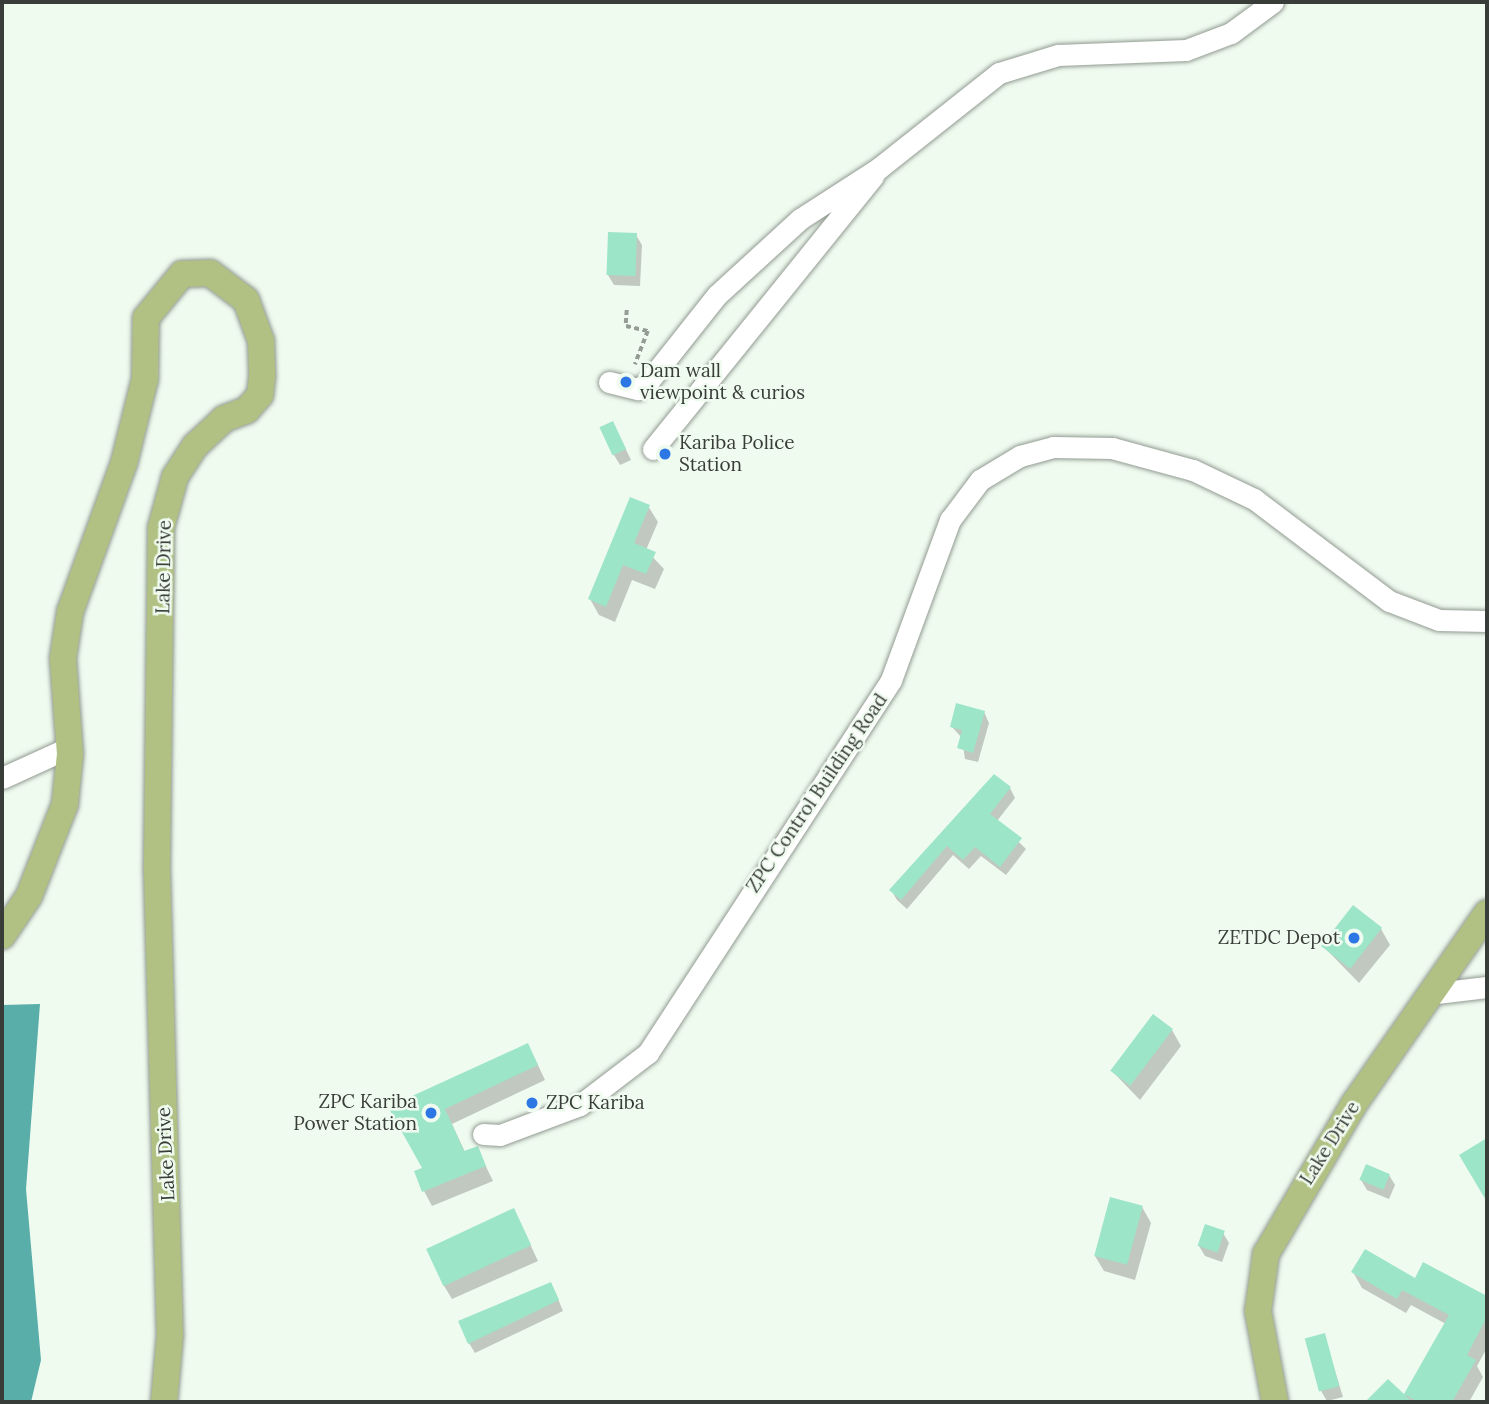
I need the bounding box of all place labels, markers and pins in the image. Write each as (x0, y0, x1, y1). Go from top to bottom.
place label: Dam wall viewpoint & curios (640, 360, 805, 404)
marker: Dam wall viewpoint & curios (618, 374, 634, 390)
place label: Kariba Police Station (679, 432, 794, 476)
marker: Kariba Police Station (657, 446, 673, 462)
place label: ZETDC Depot (1218, 927, 1340, 949)
marker: ZETDC Depot (1346, 930, 1362, 946)
place label: ZPC Kariba Power Station (293, 1091, 417, 1135)
place label: ZPC Kariba (546, 1092, 645, 1114)
marker: ZPC Kariba (524, 1095, 540, 1111)
marker: ZPC Kariba Power Station (423, 1105, 439, 1121)

